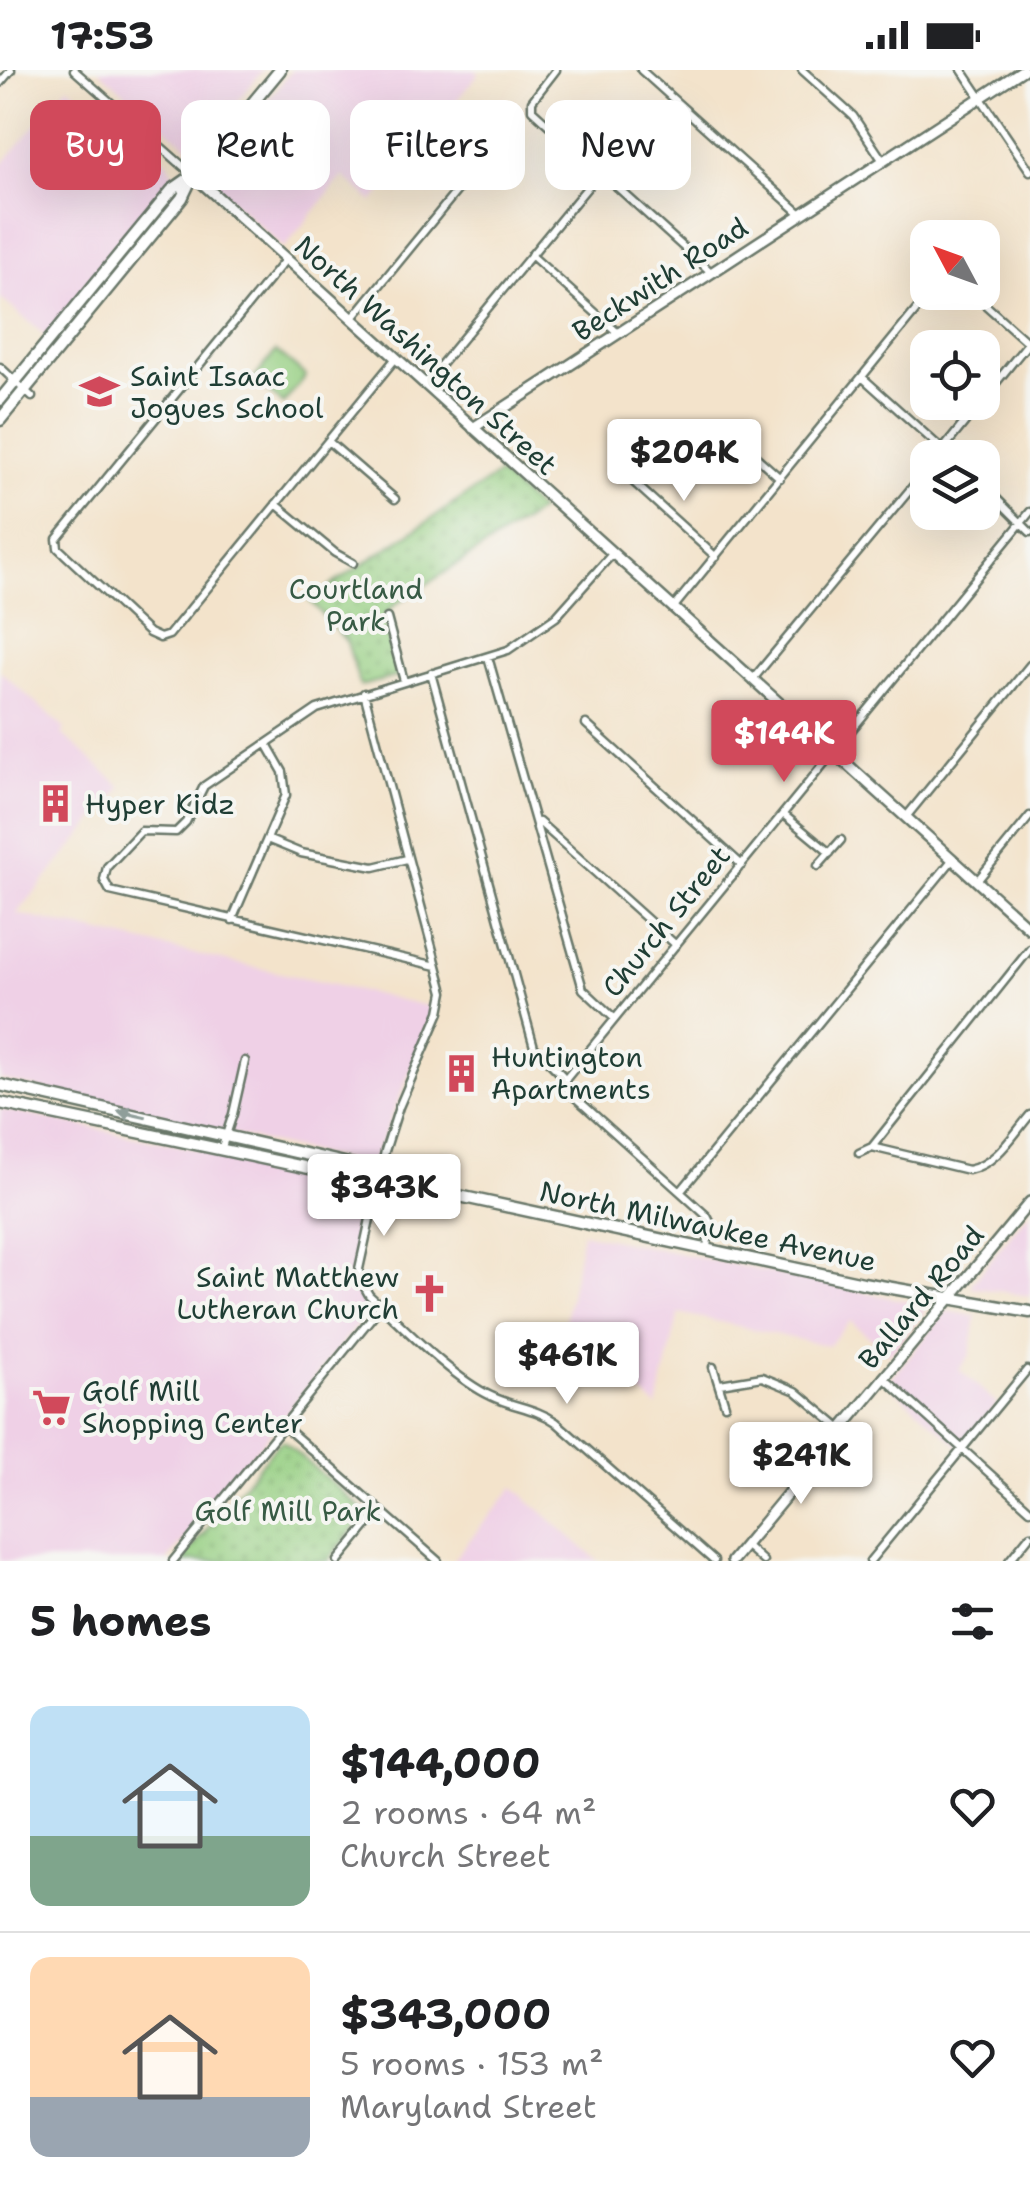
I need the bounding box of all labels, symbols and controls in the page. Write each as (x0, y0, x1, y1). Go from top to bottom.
text: 17:53 (50, 10, 154, 61)
chip: Buy (30, 100, 161, 190)
chip: Rent (181, 100, 330, 190)
chip: Filters (350, 100, 525, 190)
chip: New (545, 100, 691, 190)
street label: Beckwith Road (565, 208, 755, 350)
north arrow (910, 220, 1000, 310)
map controls (910, 220, 1000, 530)
street label: North Washington Street (287, 227, 565, 483)
button: locate (910, 330, 1000, 420)
place label: Saint Isaac Jogues School (130, 357, 324, 427)
school or university icon: Saint Isaac Jogues School (79, 371, 121, 413)
pin: $204K (614, 419, 754, 504)
text: $204K (629, 430, 739, 473)
button: layers (910, 440, 1000, 530)
park label: Courtland Park (289, 570, 423, 640)
pin: $144K (714, 700, 854, 785)
text: $144K (733, 711, 835, 754)
building icon: Hyper Kidz (34, 783, 76, 825)
place label: Hyper Kidz (85, 785, 235, 823)
street label: Church Street (593, 837, 739, 1005)
place label: Huntington Apartments (491, 1038, 651, 1108)
building icon: Huntington Apartments (440, 1052, 482, 1094)
one-way arrow (116, 1106, 147, 1122)
pin: $343K (314, 1154, 454, 1239)
text: $343K (330, 1165, 438, 1208)
street label: North Milwaukee Avenue (536, 1172, 880, 1280)
street label: Ballard Road (850, 1217, 992, 1377)
place label: Saint Matthew Lutheran Church (176, 1258, 399, 1328)
church icon: Saint Matthew Lutheran Church (408, 1272, 450, 1314)
pin: $461K (497, 1322, 637, 1407)
text: $461K (517, 1333, 617, 1376)
place label: Golf Mill Shopping Center (82, 1372, 303, 1442)
supermarket icon: Golf Mill Shopping Center (31, 1386, 73, 1428)
pin: $241K (731, 1422, 871, 1507)
text: $241K (751, 1433, 851, 1476)
park label: Golf Mill Park (194, 1492, 382, 1530)
text: 5 homes (30, 1593, 211, 1649)
icon: filters (945, 1594, 1000, 1649)
text: $144,000 (340, 1735, 541, 1791)
icon: home (110, 1746, 230, 1866)
icon: heart (945, 1779, 1000, 1834)
text: 2 rooms · 64 m² (340, 1791, 596, 1834)
text: Church Street (340, 1834, 551, 1877)
text: $343,000 (340, 1986, 551, 2042)
icon: home (110, 1997, 230, 2117)
icon: heart (945, 2030, 1000, 2085)
text: 5 rooms · 153 m² (340, 2042, 603, 2085)
text: Maryland Street (340, 2085, 597, 2128)

